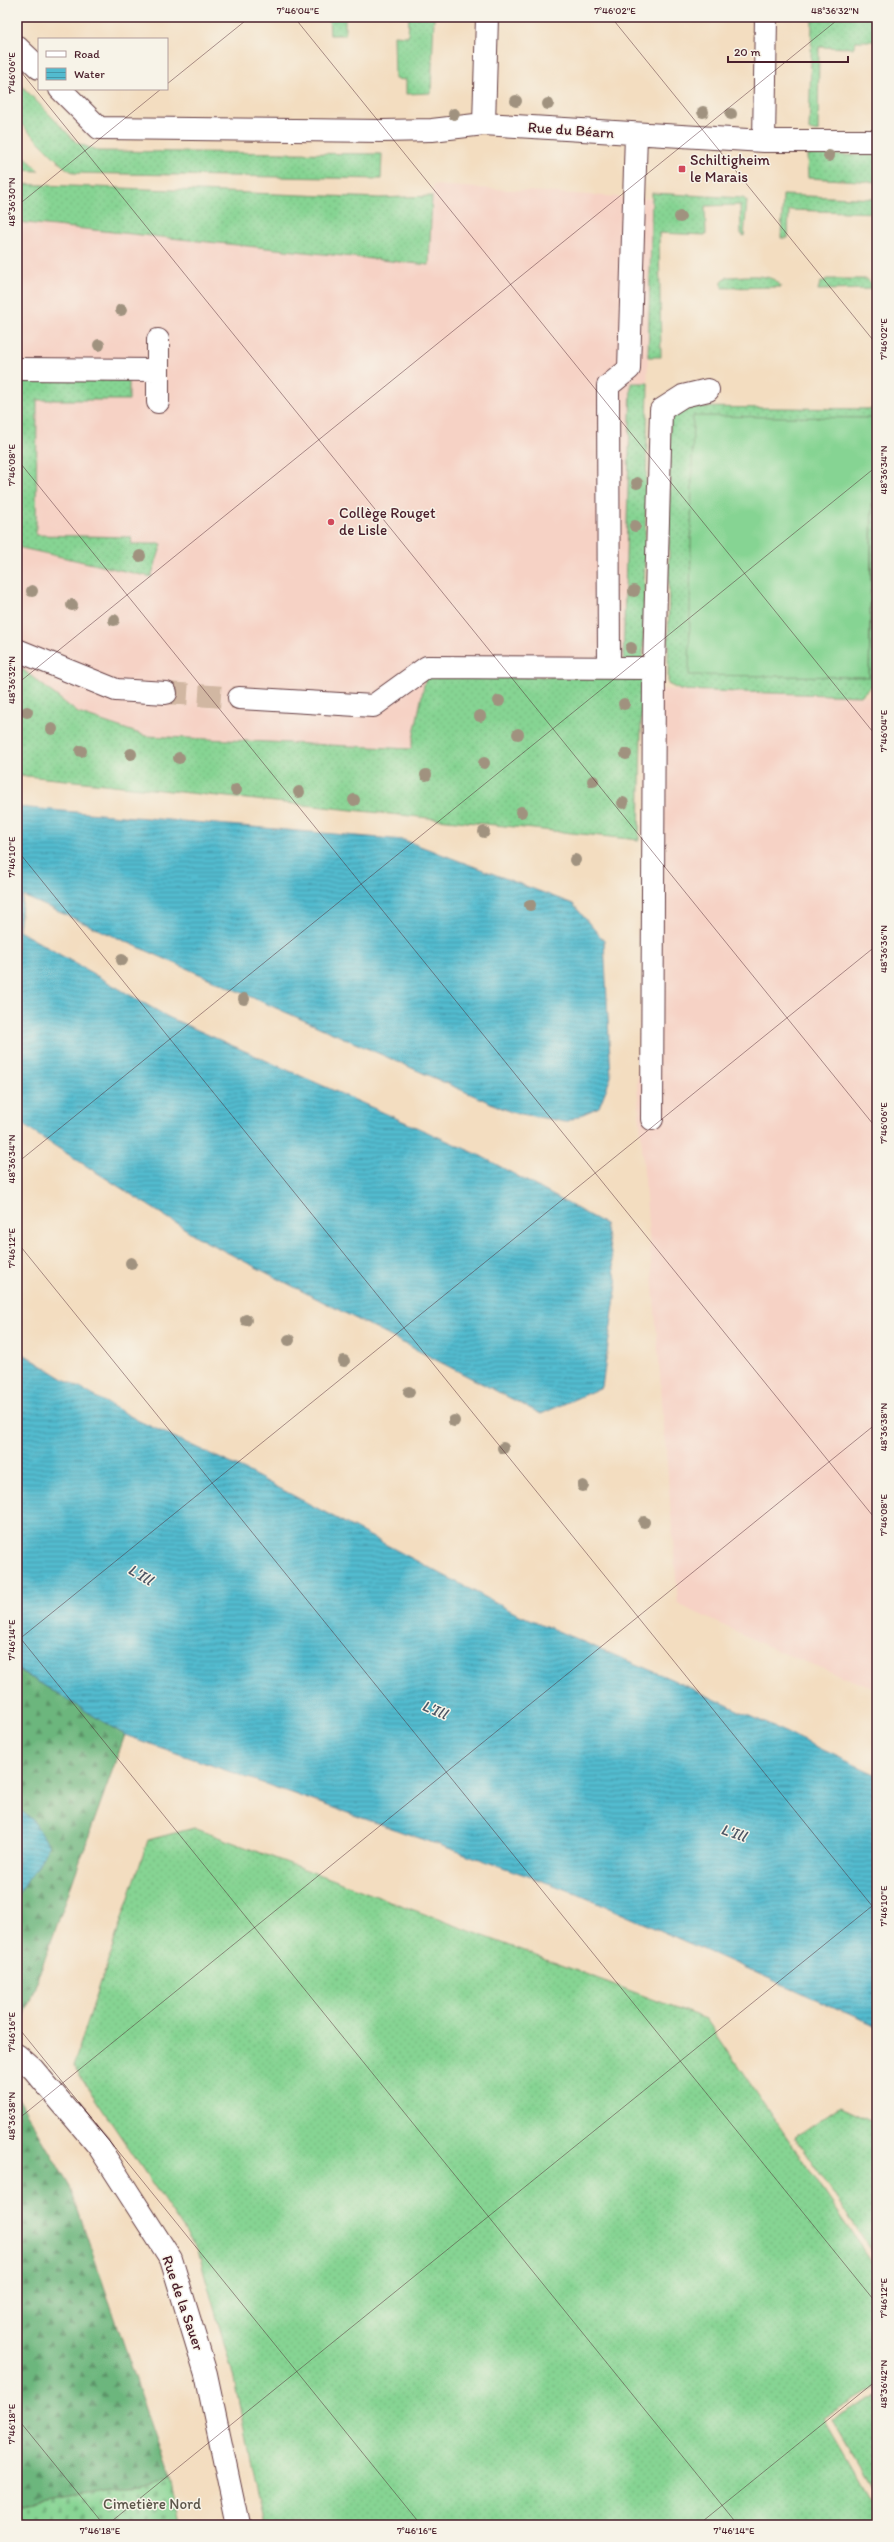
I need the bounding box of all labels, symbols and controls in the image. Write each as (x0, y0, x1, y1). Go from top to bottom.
text: 7°46'04"E (277, 4, 320, 17)
text: 7°46'02"E (594, 4, 636, 17)
text: 48°36'32"N (811, 4, 859, 17)
legend (38, 38, 168, 90)
scale bar (728, 38, 848, 64)
text: 20 m (734, 45, 761, 59)
text: Road (74, 47, 100, 61)
text: 7°46'06"E (5, 52, 18, 94)
text: Water (74, 67, 105, 81)
street label: Rue du Béarn (527, 118, 615, 142)
place label: Schiltigheim le Marais (690, 151, 770, 186)
marker: Schiltigheim le Marais (677, 164, 687, 174)
text: 48°36'30"N (5, 177, 18, 227)
text: 7°46'02"E (877, 318, 890, 360)
text: 7°46'08"E (5, 444, 18, 486)
text: 48°36'34"N (877, 445, 890, 494)
place label: Collège Rouget de Lisle (339, 504, 436, 539)
marker: Collège Rouget de Lisle (326, 517, 336, 527)
text: 48°36'32"N (5, 656, 18, 704)
text: 7°46'04"E (877, 709, 890, 752)
text: 7°46'10"E (5, 836, 18, 878)
text: 48°36'36"N (877, 925, 890, 973)
text: 7°46'06"E (877, 1102, 890, 1144)
text: 48°36'34"N (5, 1134, 18, 1183)
text: 7°46'12"E (5, 1227, 18, 1268)
text: 48°36'38"N (877, 1403, 890, 1451)
text: 7°46'08"E (877, 1494, 890, 1536)
water label: L'Ill (125, 1560, 158, 1590)
text: 7°46'14"E (5, 1619, 18, 1660)
water label: L'Ill (419, 1696, 452, 1724)
water label: L'Ill (718, 1819, 751, 1846)
text: 7°46'10"E (877, 1885, 890, 1927)
text: 7°46'16"E (5, 2011, 18, 2052)
text: 48°36'38"N (5, 2092, 18, 2140)
street label: Rue de la Sauer (158, 2253, 208, 2353)
text: 7°46'12"E (877, 2277, 890, 2318)
text: 48°36'42"N (877, 2359, 890, 2408)
text: 7°46'18"E (5, 2403, 18, 2444)
park label: Cimetière Nord (103, 2495, 201, 2513)
text: 7°46'18"E (80, 2524, 121, 2537)
text: 7°46'16"E (397, 2524, 438, 2537)
text: 7°46'14"E (714, 2524, 755, 2537)

